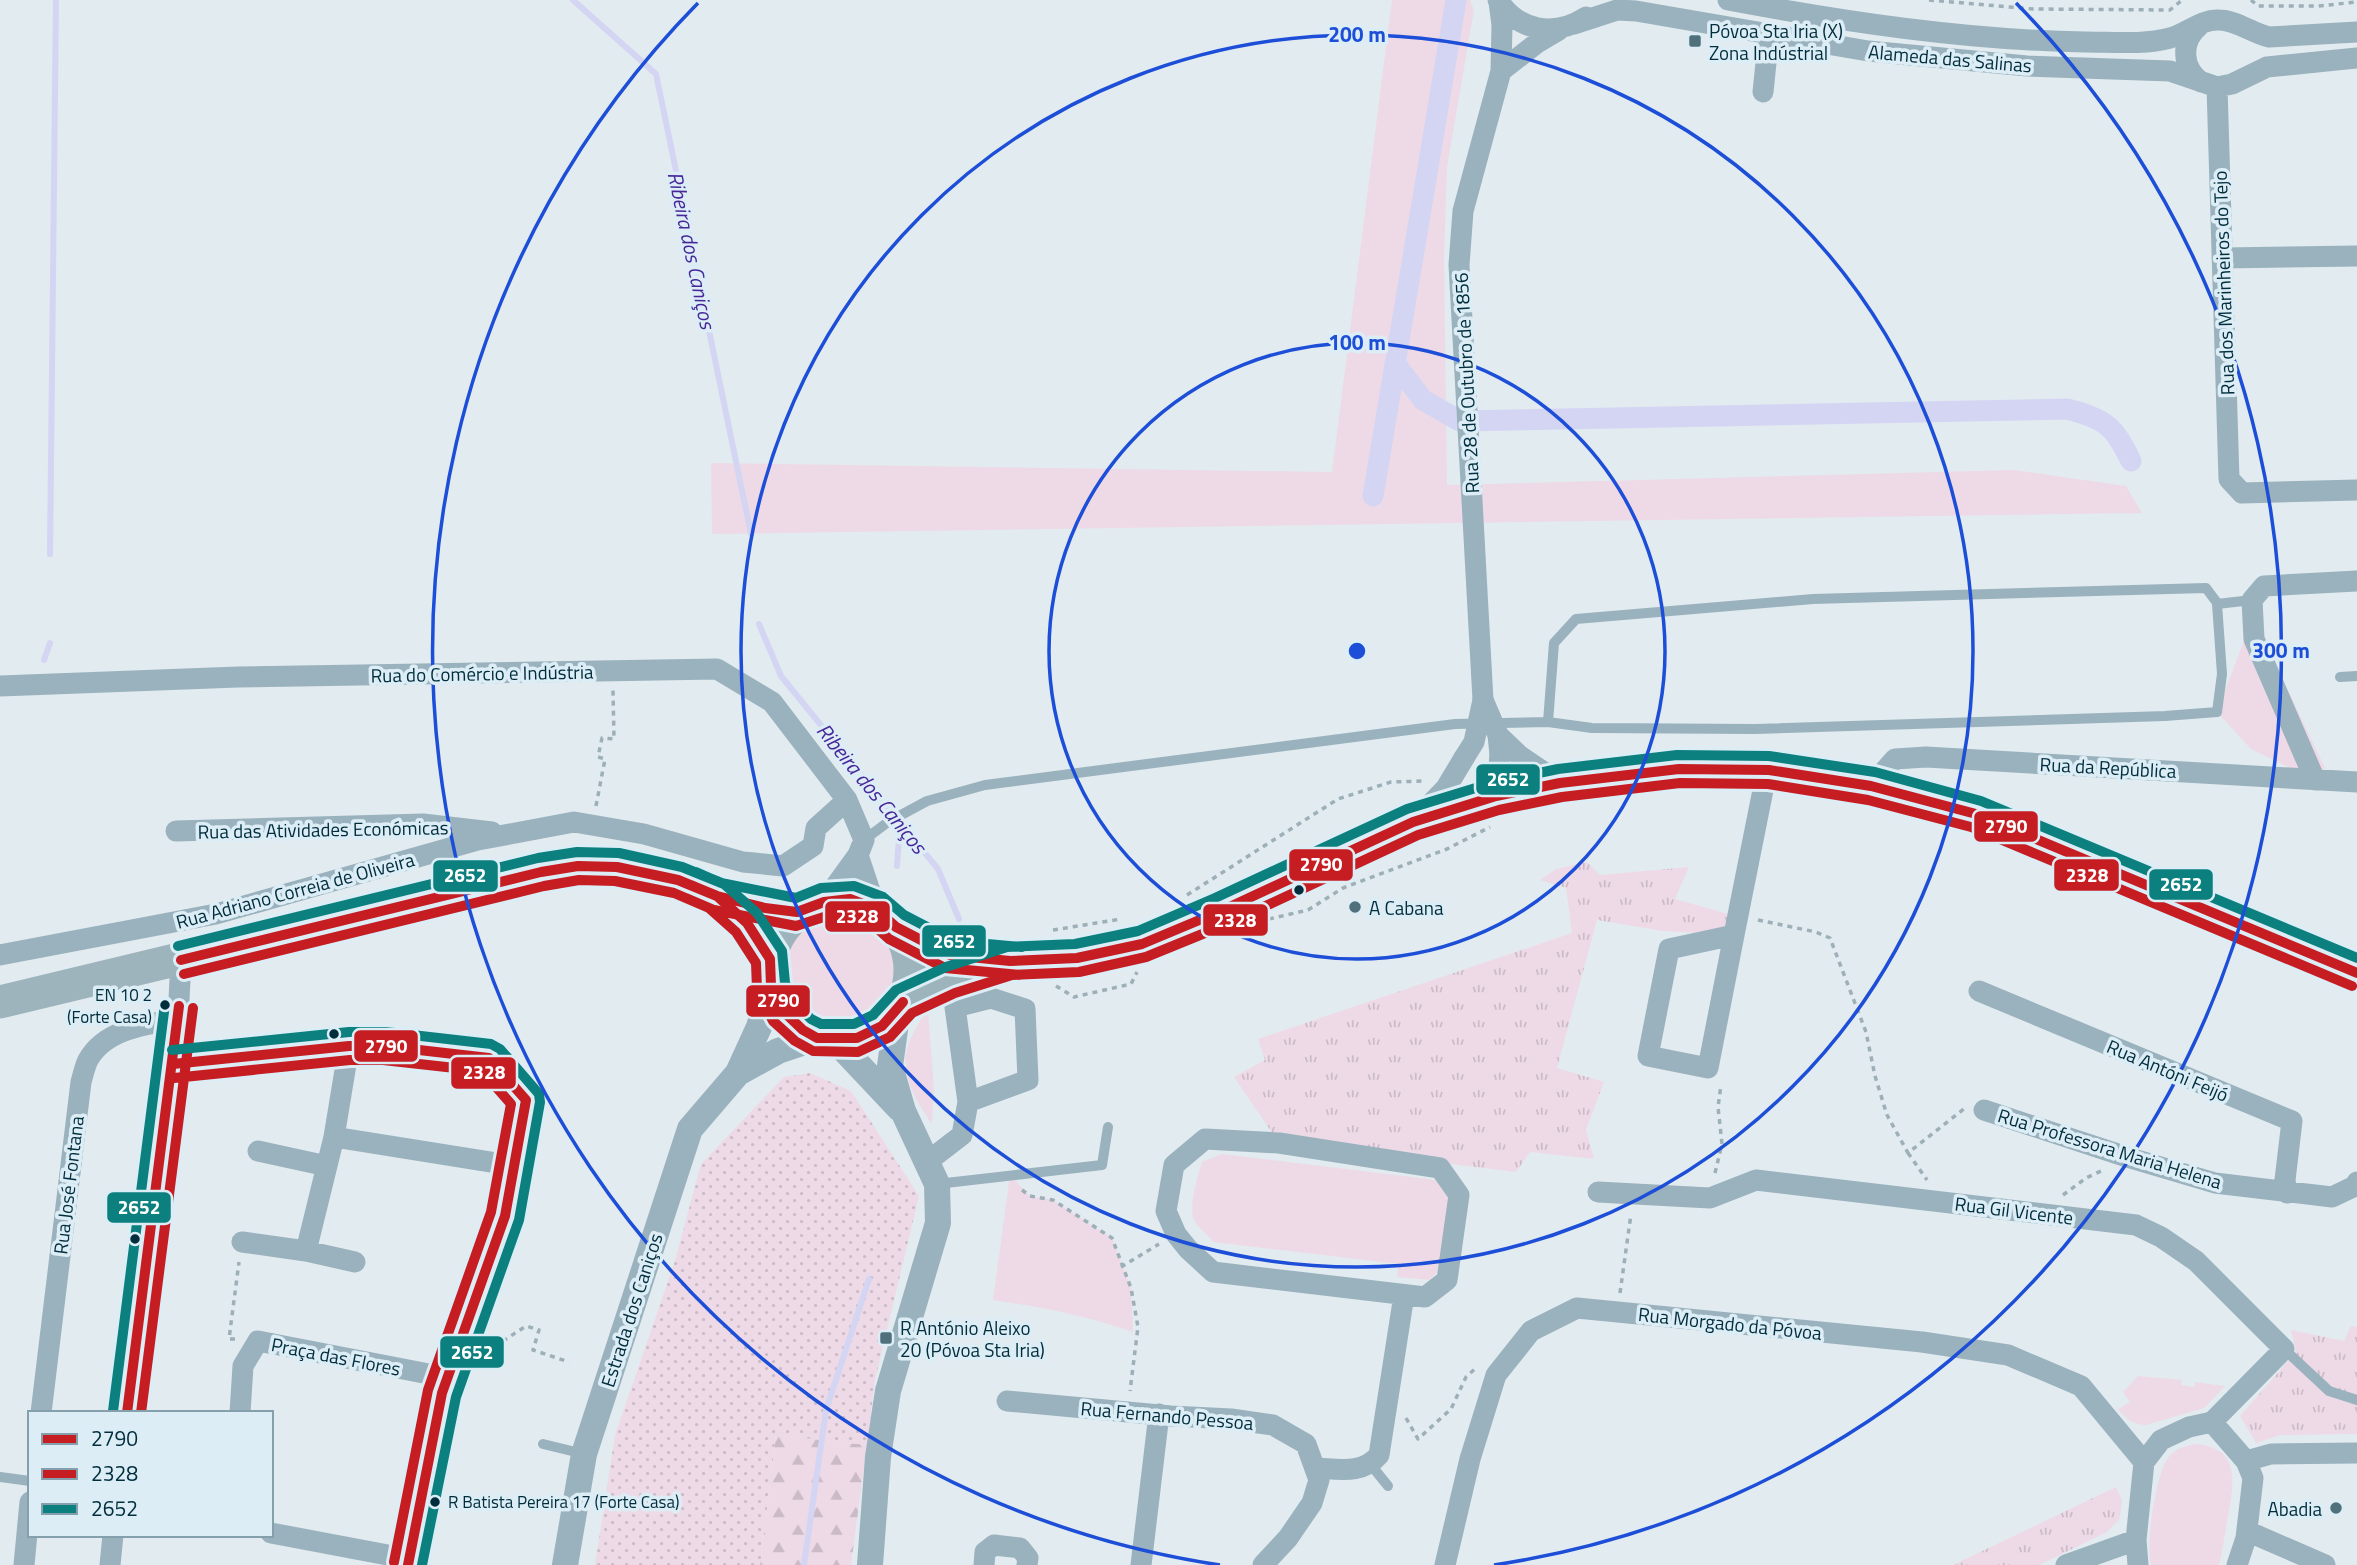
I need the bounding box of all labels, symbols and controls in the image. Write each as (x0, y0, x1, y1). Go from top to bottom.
place label: Póvoa Sta Iria (X) Zona Indústrial (1709, 16, 1843, 67)
text: 200 m (1328, 18, 1386, 50)
marker: Póvoa Sta Iria (X) Zona Indústrial (1687, 33, 1703, 49)
street label: Alameda das Salinas (1867, 36, 2033, 80)
water label: Ribeira dos Caniços (660, 168, 725, 334)
street label: Rua dos Marinheiros do Tejo (2205, 170, 2241, 396)
street label: Rua 28 de Outubro de 1856 (1446, 272, 1486, 494)
text: 100 m (1328, 326, 1386, 358)
text: 300 m (2252, 634, 2310, 666)
centre of rings (1345, 639, 1369, 663)
street label: Rua do Comércio e Indústria (370, 657, 594, 689)
water label: Ribeira dos Caniços (809, 716, 936, 862)
street label: Rua da República (2039, 749, 2178, 785)
line badge: 2652 (1475, 763, 1541, 796)
text: 2652 (1487, 764, 1529, 793)
line badge: 2790 (1973, 810, 2039, 843)
text: 2790 (1985, 811, 2028, 840)
street label: Rua das Atividades Económicas (197, 812, 449, 846)
street label: Rua Adriano Correia de Oliveira (173, 844, 418, 936)
line badge: 2790 (1288, 848, 1354, 882)
text: 2790 (1300, 849, 1343, 878)
line badge: 2328 (2053, 858, 2120, 892)
line badge: 2652 (432, 859, 499, 893)
text: 2652 (444, 860, 486, 889)
text: 2328 (2066, 860, 2109, 889)
line badge: 2652 (2148, 868, 2214, 901)
text: 2652 (2160, 869, 2202, 898)
unlabelled marker (1292, 883, 1306, 897)
place label: A Cabana (1369, 893, 1444, 922)
marker: A Cabana (1347, 899, 1363, 915)
line badge: 2328 (824, 900, 891, 933)
text: 2328 (836, 901, 879, 930)
line badge: 2328 (1202, 903, 1269, 937)
text: 2328 (1214, 905, 1257, 934)
line badge: 2652 (921, 924, 987, 958)
text: 2652 (933, 926, 975, 955)
place label: EN 10 2 (Forte Casa) (67, 982, 152, 1030)
line badge: 2790 (745, 984, 811, 1018)
text: 2790 (757, 985, 800, 1014)
marker: EN 10 2 (Forte Casa) (158, 998, 172, 1012)
unlabelled marker (327, 1027, 341, 1041)
line badge: 2790 (353, 1029, 419, 1063)
text: 2790 (365, 1031, 408, 1060)
street label: Rua Antóni Feijó (2103, 1031, 2233, 1109)
line badge: 2328 (450, 1056, 517, 1090)
text: 2328 (463, 1057, 506, 1086)
street label: Rua Professora Maria Helena (1994, 1100, 2226, 1196)
street label: Rua José Fontana (45, 1114, 91, 1256)
street label: Rua Gil Vicente (1953, 1188, 2075, 1232)
line badge: 2652 (106, 1191, 172, 1224)
text: 2652 (118, 1192, 160, 1221)
street label: Estrada dos Caniços (592, 1229, 670, 1391)
unlabelled marker (128, 1232, 142, 1246)
street label: Rua Morgado da Póvoa (1637, 1299, 1824, 1347)
place label: R António Aleixo 20 (Póvoa Sta Iria) (900, 1313, 1045, 1364)
street label: Praça das Flores (269, 1329, 403, 1383)
marker: R António Aleixo 20 (Póvoa Sta Iria) (878, 1330, 894, 1346)
line badge: 2652 (439, 1335, 505, 1369)
text: 2652 (451, 1337, 493, 1366)
street label: Rua Fernando Pessoa (1079, 1393, 1255, 1437)
legend (28, 1411, 273, 1537)
text: 2790 (91, 1422, 138, 1454)
text: 2328 (91, 1457, 138, 1489)
place label: R Batista Pereira 17 (Forte Casa) (448, 1489, 680, 1515)
text: 2652 (91, 1492, 138, 1524)
place label: Abadia (2267, 1494, 2322, 1523)
marker: R Batista Pereira 17 (Forte Casa) (428, 1495, 442, 1509)
marker: Abadia (2328, 1500, 2344, 1516)

